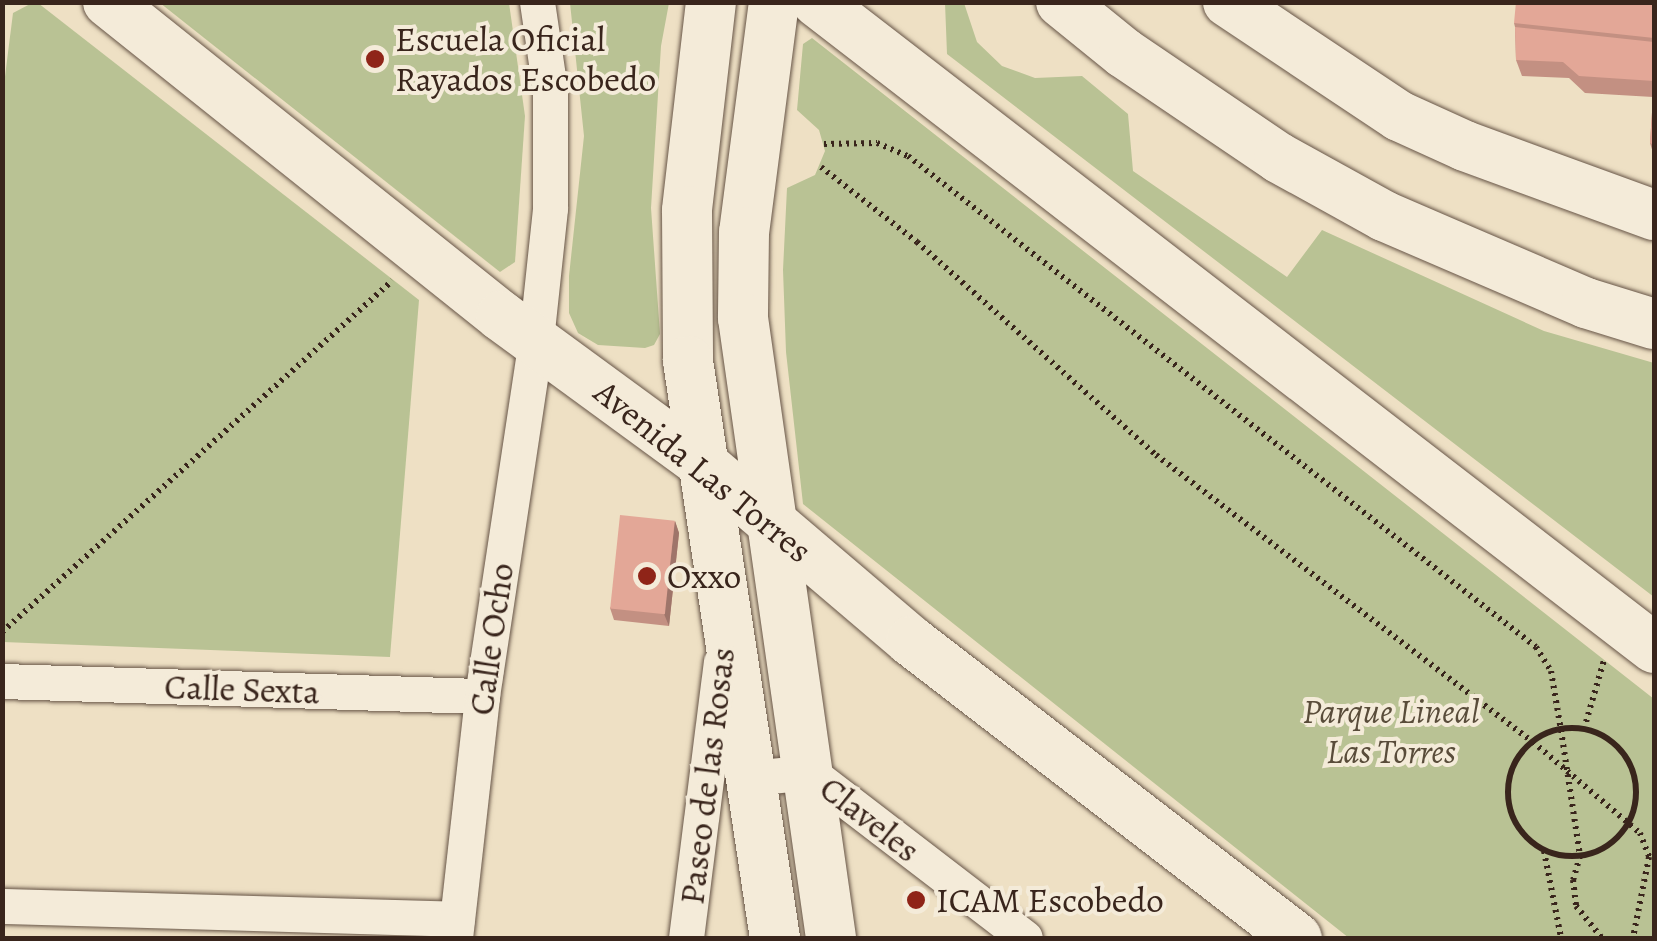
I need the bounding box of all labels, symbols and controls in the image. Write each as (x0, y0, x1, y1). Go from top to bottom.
place label: Escuela Oficial Rayados Escobedo (395, 18, 656, 100)
marker: Escuela Oficial Rayados Escobedo (364, 48, 386, 70)
street label: Avenida Las Torres (586, 371, 820, 571)
place label: Oxxo (667, 555, 741, 597)
street label: Calle Ocho (460, 560, 522, 718)
marker: Oxxo (636, 565, 658, 587)
street label: Paseo de las Rosas (670, 645, 744, 907)
street label: Calle Sexta (164, 665, 320, 713)
park label: Parque Lineal Las Torres (1303, 690, 1479, 772)
street label: Claveles (812, 767, 928, 871)
place label: ICAM Escobedo (936, 879, 1164, 921)
marker: ICAM Escobedo (905, 889, 927, 911)

